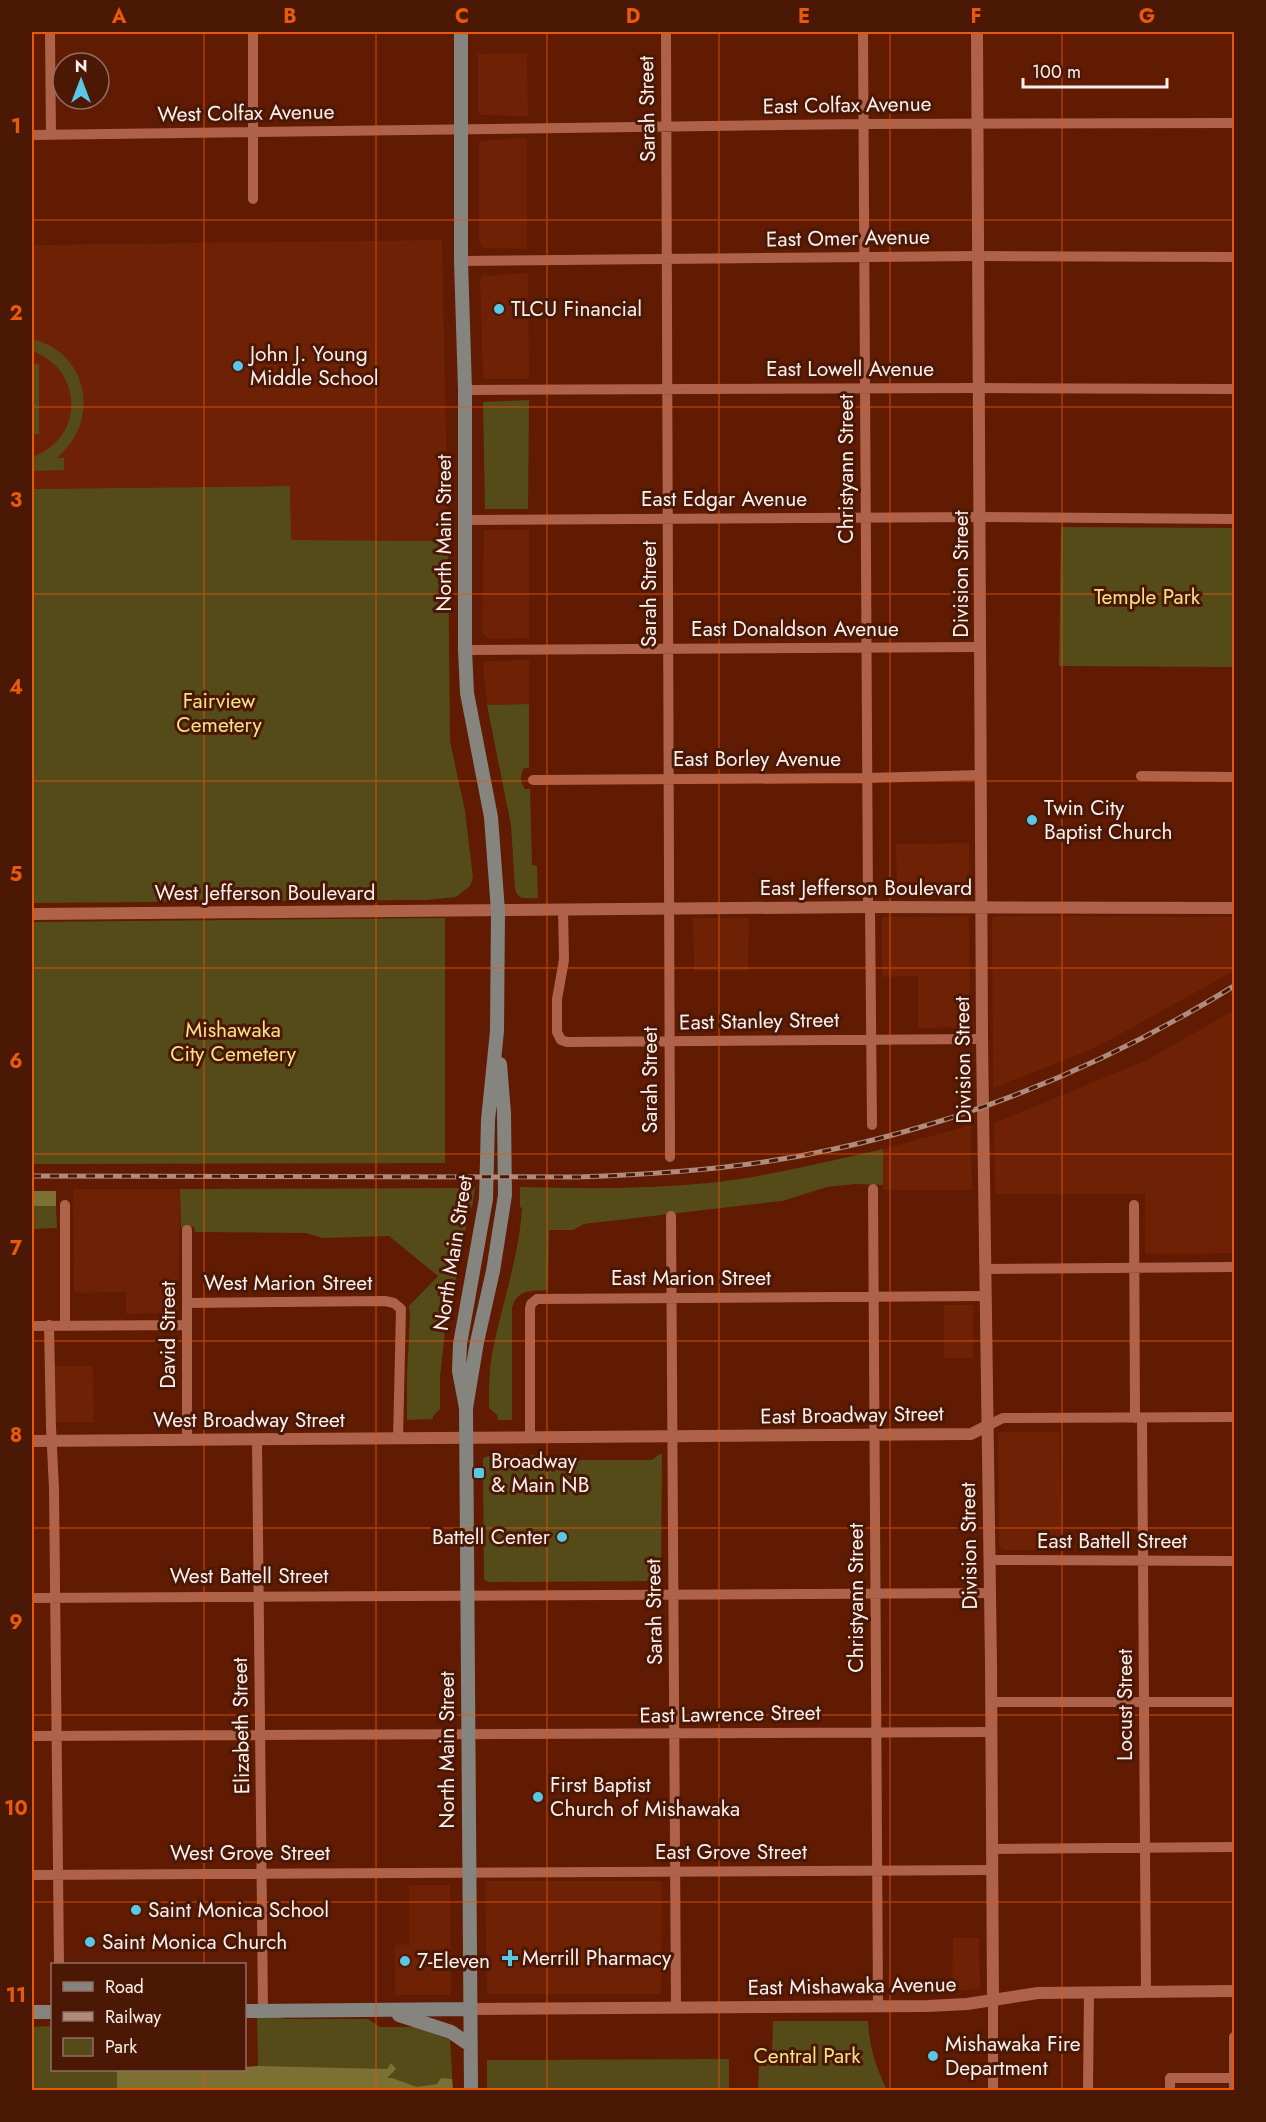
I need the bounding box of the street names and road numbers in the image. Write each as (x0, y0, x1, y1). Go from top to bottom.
street label: Sarah Street (631, 56, 663, 162)
street label: East Colfax Avenue (762, 89, 932, 121)
street label: West Colfax Avenue (157, 96, 335, 130)
street label: East Omer Avenue (766, 222, 931, 254)
street label: East Lowell Avenue (766, 354, 934, 384)
street label: Christyann Street (831, 394, 861, 544)
street label: North Main Street (429, 454, 459, 612)
street label: East Edgar Avenue (641, 484, 807, 514)
street label: Division Street (946, 510, 976, 638)
street label: Sarah Street (634, 541, 664, 647)
street label: East Donaldson Avenue (691, 614, 899, 644)
street label: East Borley Avenue (673, 744, 841, 774)
street label: East Jefferson Boulevard (760, 873, 972, 903)
street label: West Jefferson Boulevard (155, 878, 375, 908)
street label: Division Street (947, 996, 979, 1124)
street label: East Stanley Street (679, 1005, 839, 1037)
street label: Sarah Street (635, 1027, 665, 1133)
street label: North Main Street (426, 1173, 480, 1333)
street label: East Marion Street (611, 1263, 771, 1293)
street label: West Marion Street (204, 1268, 372, 1298)
street label: David Street (153, 1281, 183, 1389)
street label: East Broadway Street (760, 1398, 944, 1432)
street label: West Broadway Street (153, 1405, 345, 1435)
street label: Division Street (953, 1482, 985, 1610)
street label: Christyann Street (841, 1523, 871, 1673)
street label: East Battell Street (1037, 1526, 1187, 1556)
street label: Sarah Street (638, 1559, 670, 1665)
street label: West Battell Street (170, 1561, 328, 1591)
street label: Locust Street (1110, 1649, 1140, 1761)
street label: Elizabeth Street (225, 1657, 257, 1795)
street label: North Main Street (432, 1671, 462, 1829)
street label: East Lawrence Street (639, 1697, 821, 1731)
street label: East Grove Street (655, 1837, 807, 1867)
street label: West Grove Street (170, 1838, 330, 1868)
street label: East Mishawaka Avenue (747, 1969, 957, 2003)

